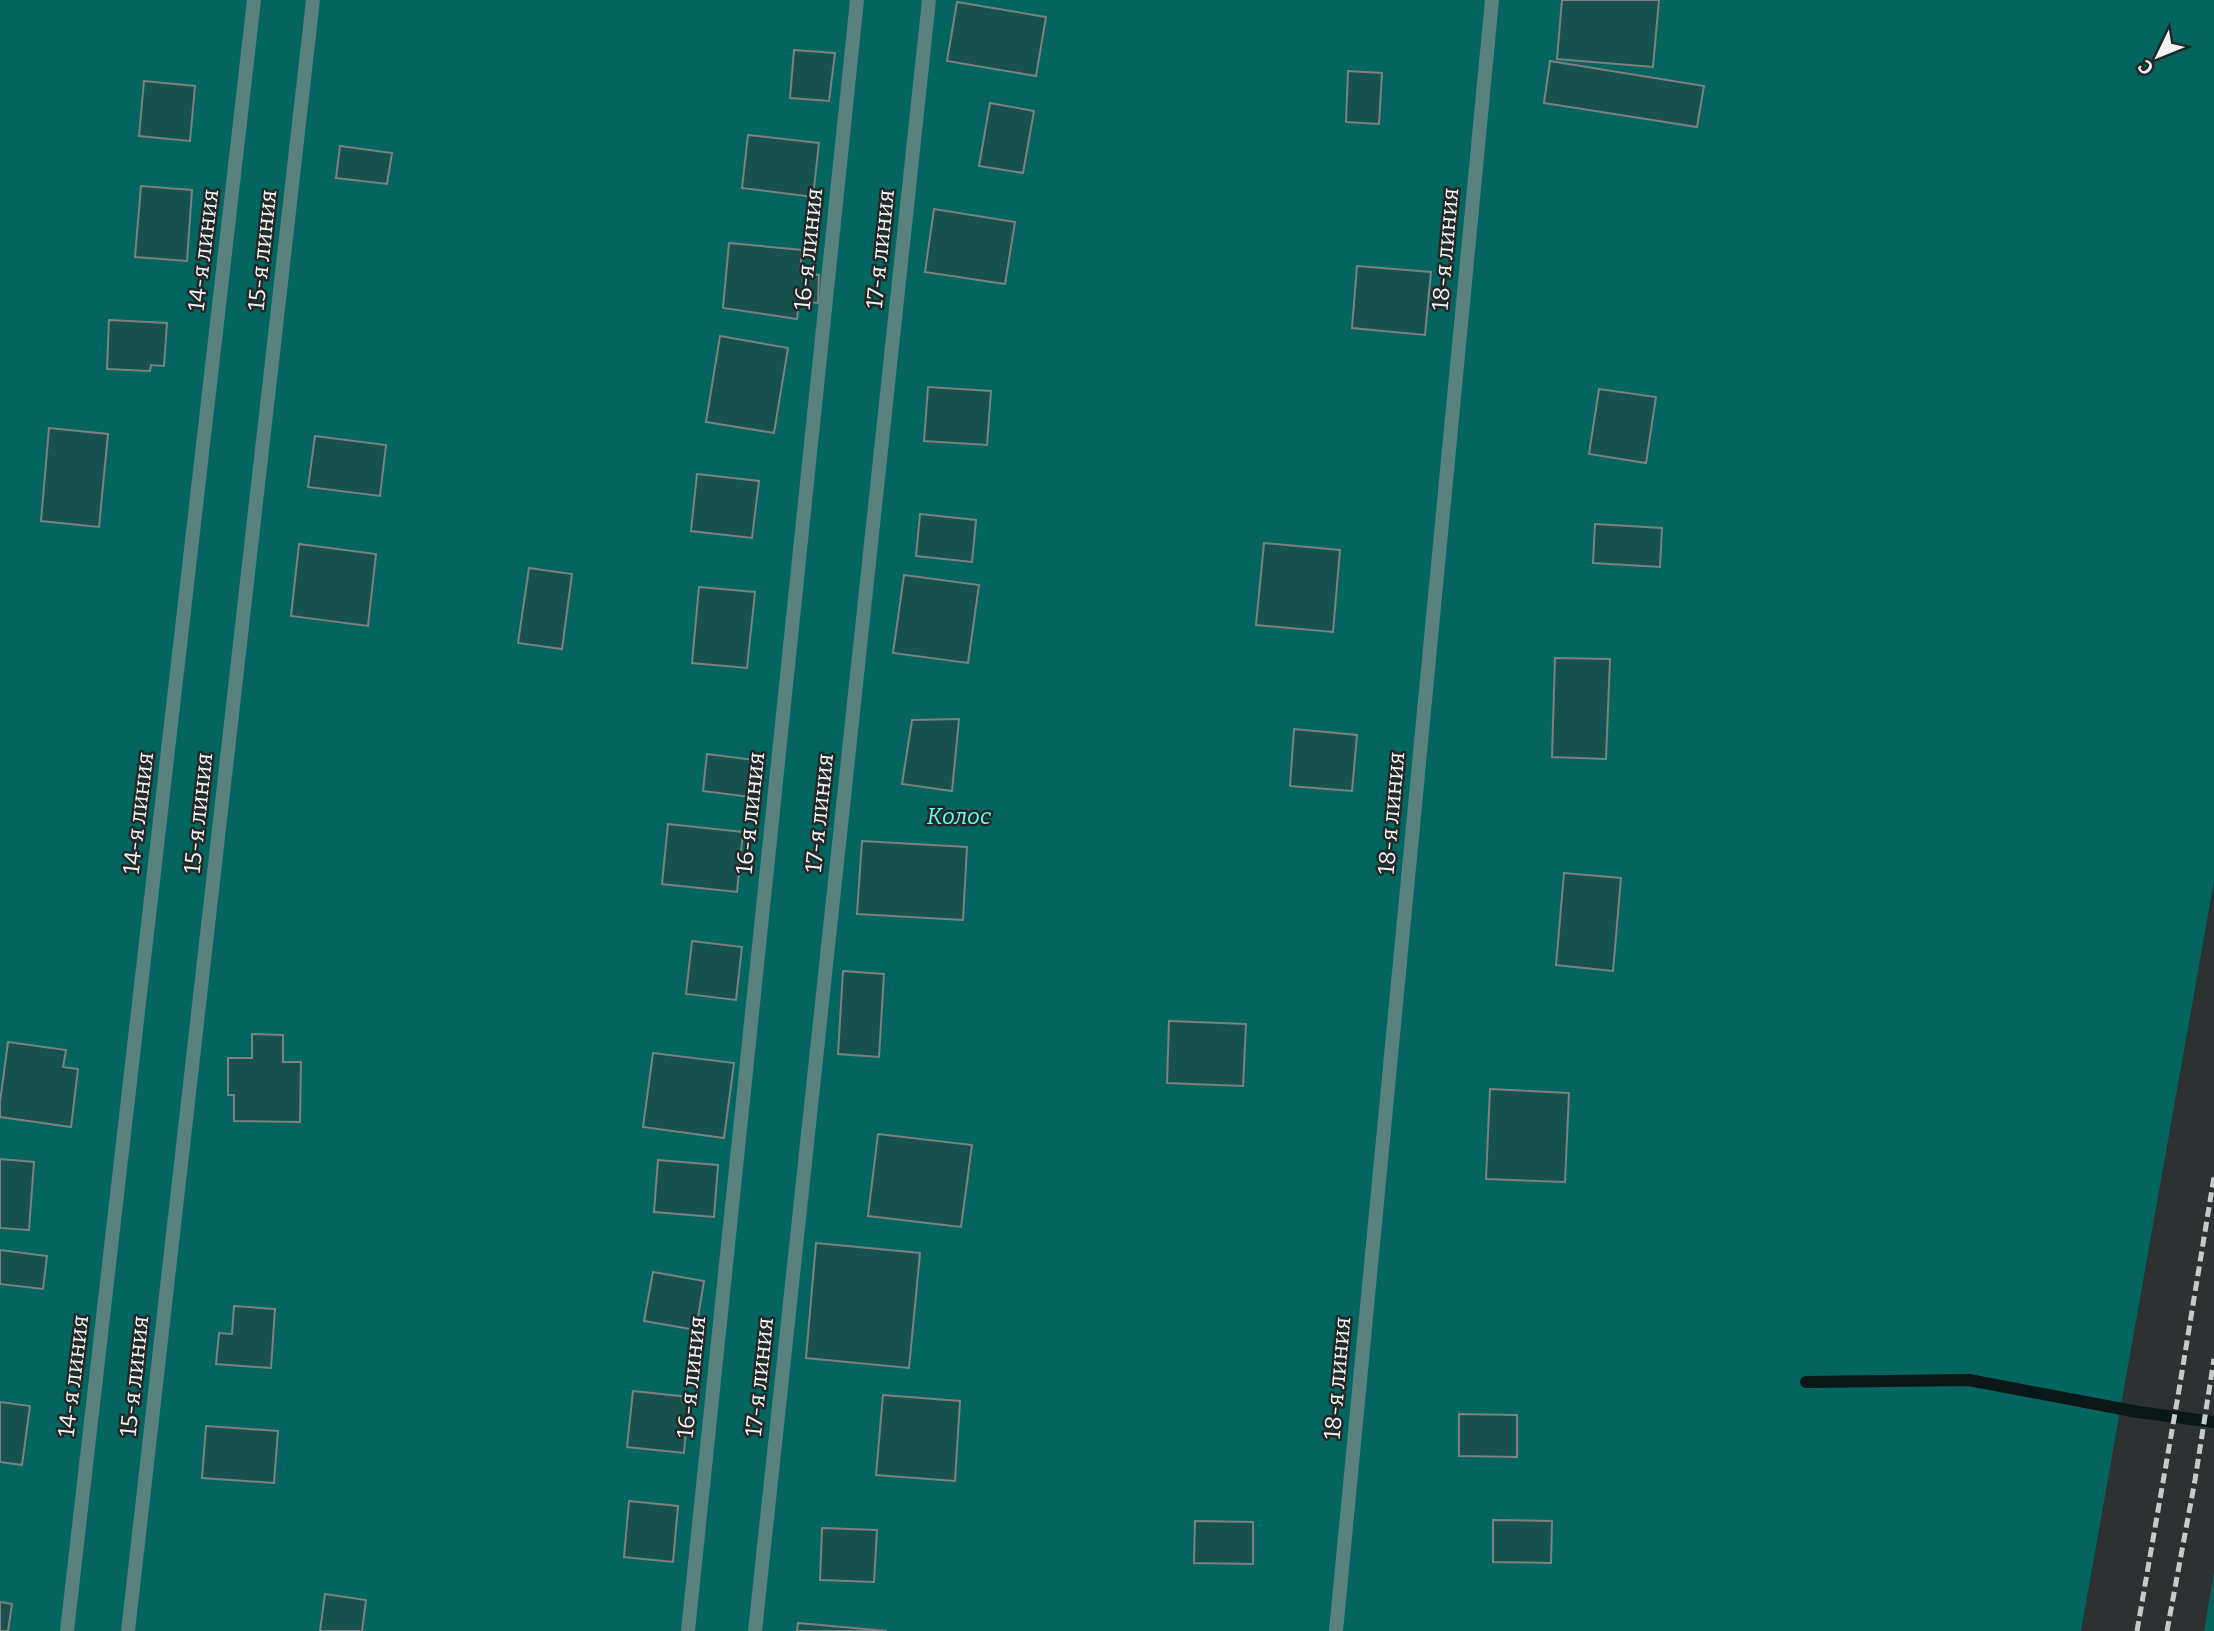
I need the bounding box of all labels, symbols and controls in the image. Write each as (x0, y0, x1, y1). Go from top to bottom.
north arrow (2123, 21, 2193, 91)
text: С (2133, 55, 2158, 79)
street label: 14-я линия (182, 187, 224, 313)
street label: 16-я линия (788, 187, 828, 311)
street label: 18-я линия (1426, 187, 1464, 311)
street label: 15-я линия (242, 188, 282, 312)
street label: 17-я линия (860, 188, 900, 310)
street label: 14-я линия (117, 750, 159, 876)
street label: 15-я линия (178, 751, 218, 875)
street label: 16-я линия (730, 751, 770, 875)
street label: 18-я линия (1372, 751, 1410, 875)
street label: 17-я линия (799, 752, 839, 874)
park label: Колос (927, 802, 991, 830)
street label: 14-я линия (52, 1313, 94, 1439)
street label: 15-я линия (114, 1314, 154, 1438)
street label: 16-я линия (671, 1315, 711, 1439)
street label: 17-я линия (739, 1316, 779, 1438)
street label: 18-я линия (1318, 1316, 1356, 1440)

